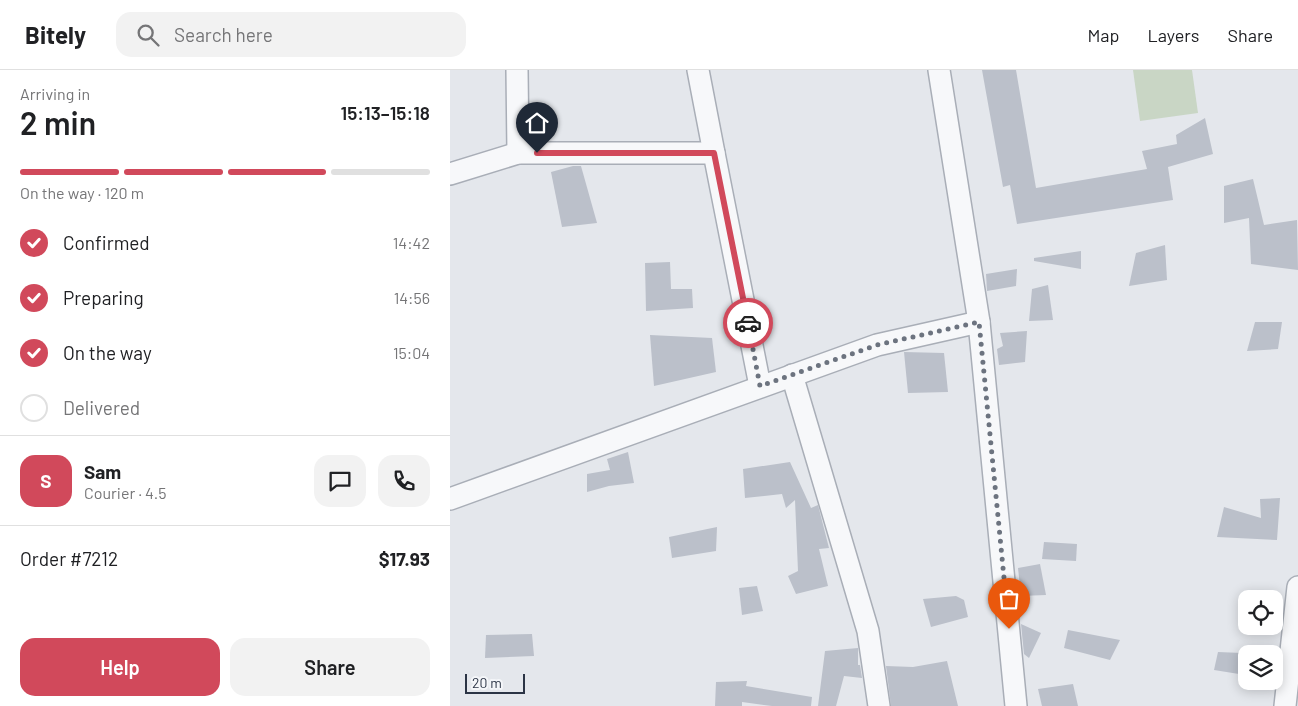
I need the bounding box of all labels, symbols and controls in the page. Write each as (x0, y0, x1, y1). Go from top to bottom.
search box (116, 12, 466, 57)
text: Bitely (25, 20, 86, 49)
icon: search (134, 21, 162, 49)
text: Search here (174, 23, 273, 46)
text: Map (1087, 24, 1119, 46)
text: Layers (1147, 24, 1200, 46)
text: Share (1228, 24, 1273, 46)
text: Arriving in (20, 84, 90, 103)
text: 15:13–15:18 (340, 101, 430, 124)
pin (516, 102, 558, 153)
text: 2 min (20, 103, 96, 141)
icon: home (523, 109, 551, 137)
text: On the way · 120 m (20, 183, 144, 202)
icon: check (20, 229, 48, 257)
text: Confirmed (63, 231, 150, 254)
text: 14:42 (393, 233, 430, 252)
icon: check (20, 284, 48, 312)
text: Preparing (63, 286, 144, 309)
text: 14:56 (394, 288, 430, 307)
courier (723, 298, 773, 348)
icon: car (734, 309, 762, 337)
icon: check (20, 339, 48, 367)
text: On the way (63, 341, 152, 364)
text: 15:04 (393, 343, 430, 362)
text: Delivered (63, 396, 140, 419)
button: chat (314, 455, 366, 507)
button: phone (378, 455, 430, 507)
text: Sam (84, 460, 121, 483)
text: S (40, 469, 52, 492)
text: Courier · 4.5 (84, 483, 167, 502)
text: Order #7212 (20, 547, 118, 570)
text: $17.93 (379, 547, 430, 570)
pin (988, 578, 1030, 629)
icon: bag (995, 585, 1023, 613)
map controls (1238, 590, 1283, 690)
button: locate (1238, 590, 1283, 635)
button: Help (20, 638, 220, 696)
button: Share (230, 638, 430, 696)
button: layers (1238, 645, 1283, 690)
scale bar (465, 671, 525, 694)
text: 20 m (472, 674, 502, 691)

